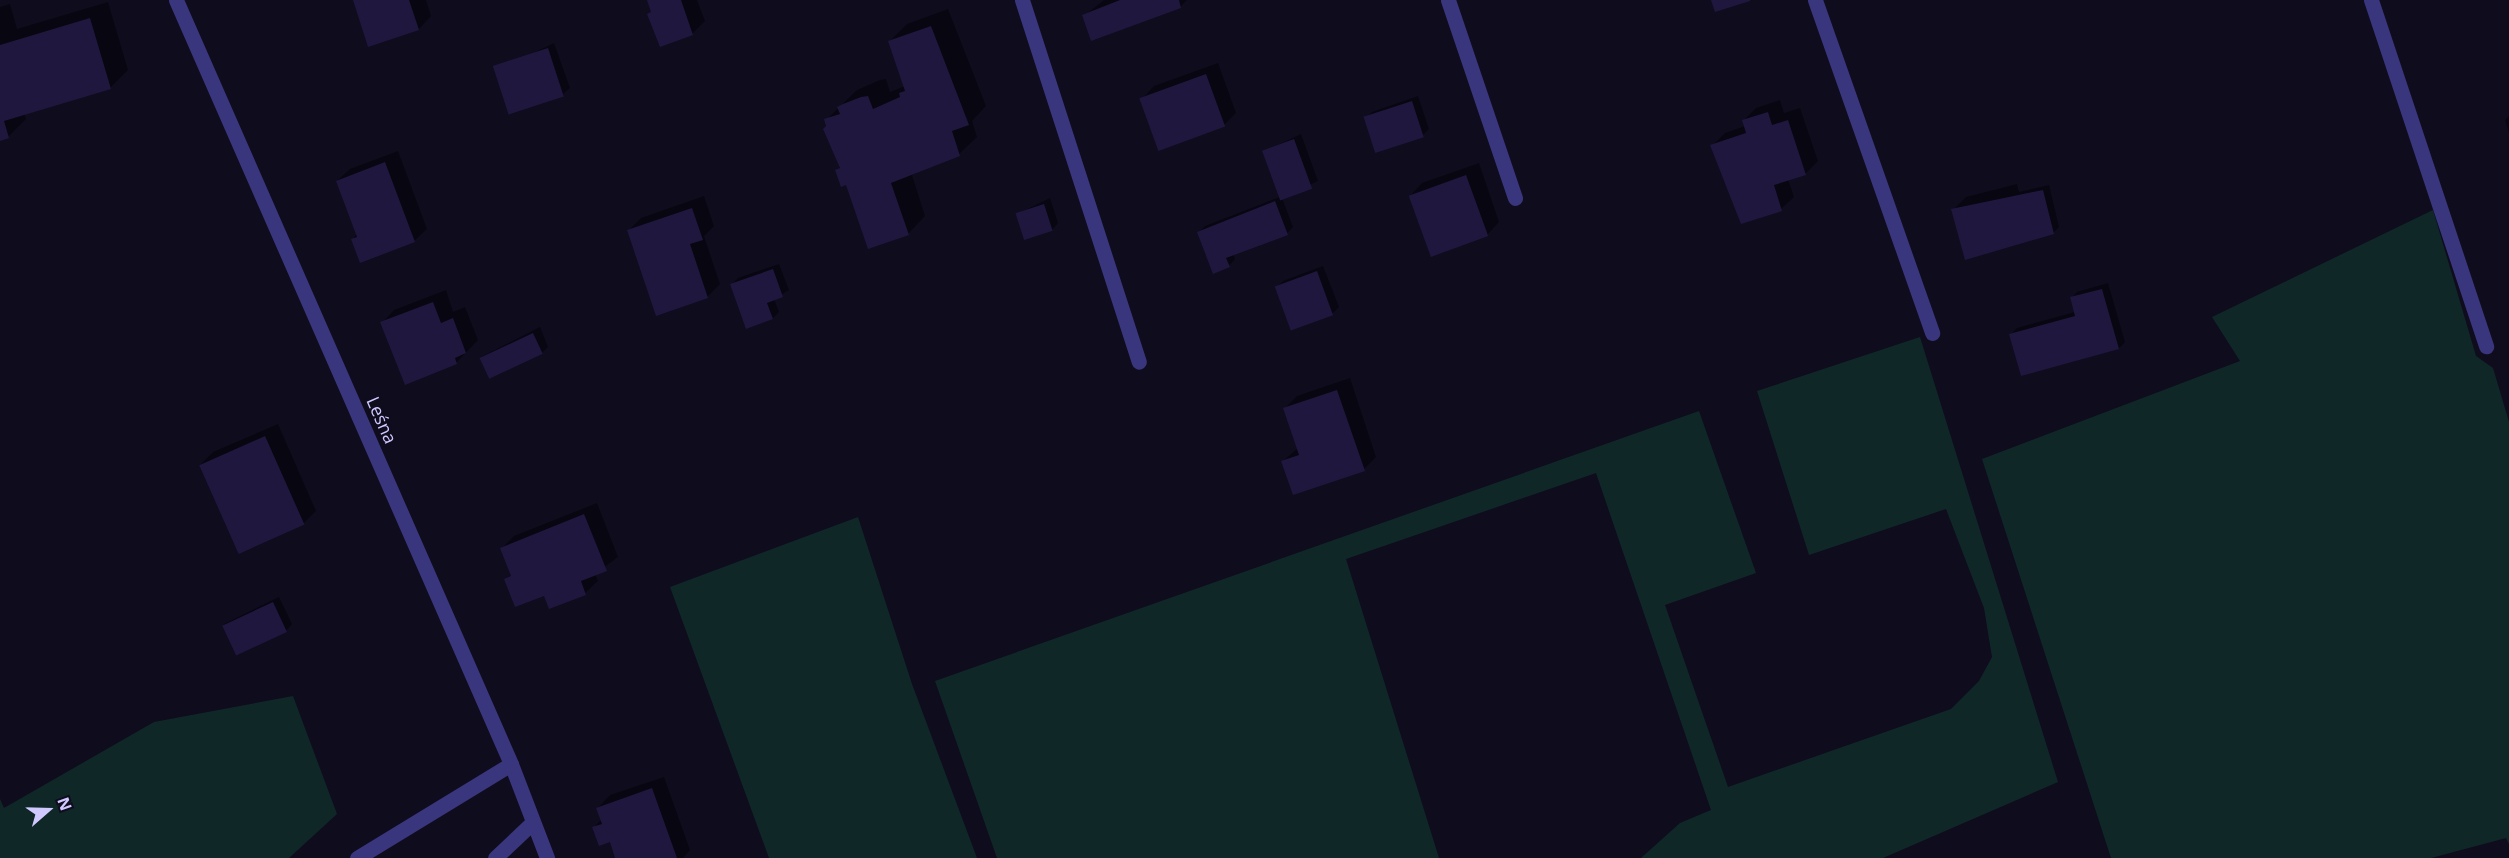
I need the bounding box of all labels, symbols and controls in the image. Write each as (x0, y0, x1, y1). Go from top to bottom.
street label: Leśna (362, 393, 402, 447)
north arrow (18, 780, 78, 840)
text: N (52, 794, 77, 814)

